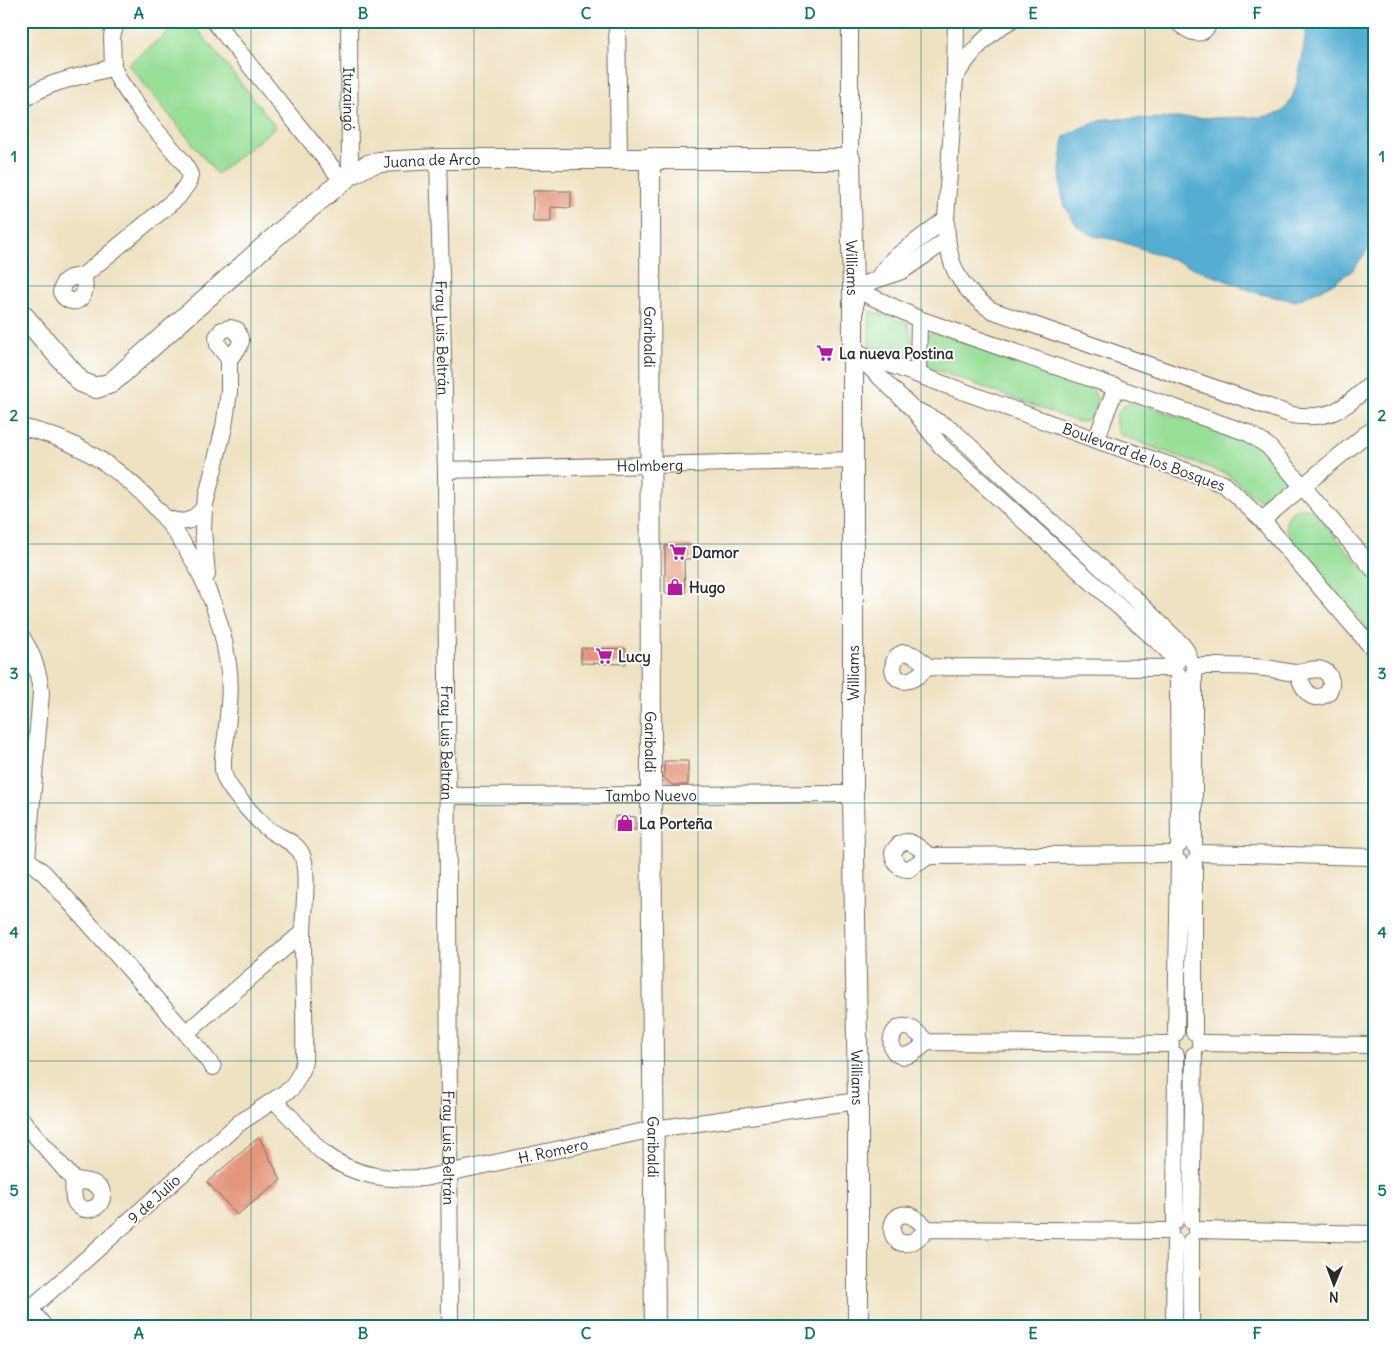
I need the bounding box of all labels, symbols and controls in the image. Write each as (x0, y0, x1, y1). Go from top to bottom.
text: A (134, 3, 144, 23)
text: B (358, 3, 369, 23)
text: C (581, 3, 592, 23)
text: D (804, 3, 816, 23)
text: E (1028, 3, 1038, 23)
text: F (1252, 3, 1262, 23)
street label: Ituzaingó (340, 67, 359, 131)
text: 1 (11, 146, 17, 166)
text: 1 (1379, 146, 1385, 166)
street label: Juana de Arco (382, 150, 481, 171)
street label: Williams (842, 240, 863, 296)
street label: Fray Luis Beltrán (432, 280, 454, 396)
street label: Garibaldi (641, 306, 660, 368)
supermarket icon: La nueva Postina (815, 343, 835, 363)
place label: La nueva Postina (839, 344, 954, 363)
text: 2 (10, 405, 19, 425)
text: 2 (1378, 405, 1387, 425)
street label: Boulevard de los Bosques (1060, 419, 1228, 495)
street label: Holmberg (616, 455, 683, 475)
supermarket icon: Damor (668, 542, 688, 562)
place label: Damor (692, 543, 740, 562)
shop icon: Hugo (665, 577, 685, 597)
place label: Hugo (689, 578, 726, 598)
street label: Williams (844, 645, 863, 701)
supermarket icon: Lucy (594, 646, 614, 666)
place label: Lucy (618, 647, 651, 667)
text: 3 (9, 663, 19, 683)
text: 3 (1377, 663, 1387, 683)
street label: Fray Luis Beltrán (438, 686, 457, 801)
street label: Garibaldi (641, 711, 660, 773)
street label: Tambo Nuevo (605, 785, 697, 805)
shop icon: La Porteña (615, 813, 635, 833)
place label: La Porteña (639, 814, 713, 833)
text: 4 (9, 922, 19, 942)
text: 4 (1377, 922, 1387, 942)
street label: Williams (848, 1050, 868, 1106)
street label: Fray Luis Beltrán (439, 1091, 459, 1206)
street label: Garibaldi (644, 1116, 663, 1178)
street label: H. Romero (516, 1134, 590, 1167)
street label: 9 de Julio (124, 1170, 184, 1228)
text: 5 (9, 1180, 19, 1200)
text: 5 (1377, 1180, 1387, 1200)
north arrow (1308, 1260, 1358, 1310)
text: N (1329, 1288, 1339, 1306)
text: A (134, 1323, 144, 1343)
text: B (358, 1323, 369, 1343)
text: C (581, 1323, 592, 1343)
text: D (804, 1323, 816, 1343)
text: E (1028, 1323, 1038, 1343)
text: F (1252, 1323, 1262, 1343)

